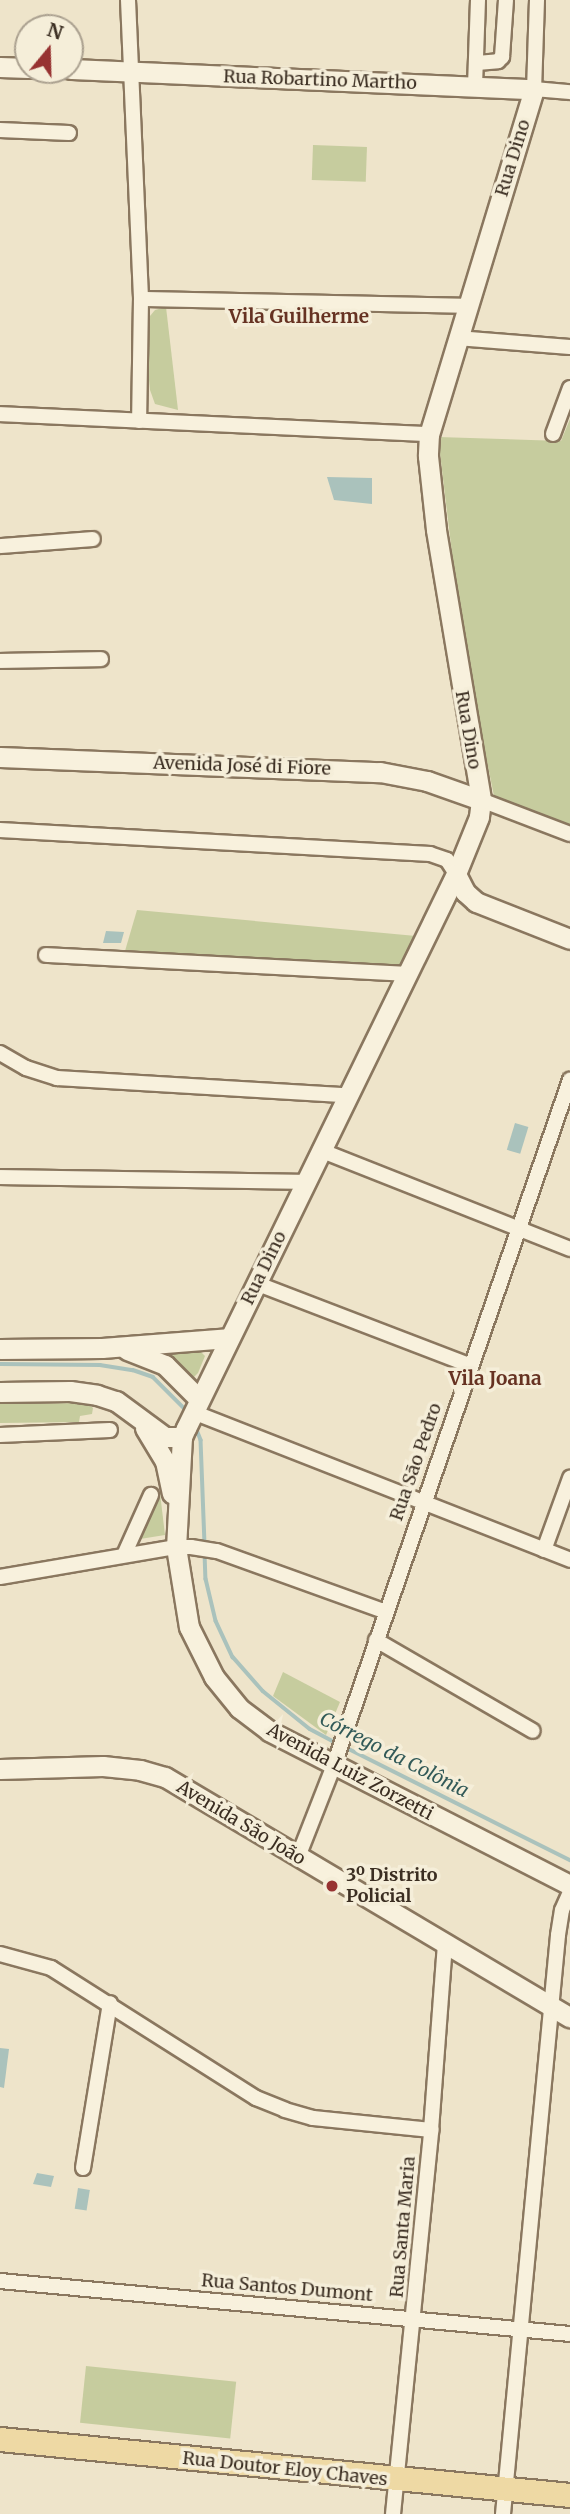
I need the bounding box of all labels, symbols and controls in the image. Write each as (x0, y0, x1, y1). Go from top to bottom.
north arrow (14, 14, 84, 84)
text: N (44, 17, 66, 45)
street label: Rua Robartino Martho (223, 66, 417, 94)
street label: Rua Dino (491, 117, 535, 199)
district label: Vila Guilherme (229, 306, 369, 328)
street label: Rua Dino (450, 689, 486, 771)
street label: Avenida José di Fiore (153, 752, 331, 780)
street label: Rua Dino (237, 1228, 291, 1308)
district label: Vila Joana (448, 1368, 542, 1390)
street label: Rua São Pedro (386, 1400, 446, 1524)
water label: Córrego da Colônia (316, 1708, 472, 1802)
street label: Avenida Luiz Zorzetti (263, 1719, 437, 1825)
street label: Avenida São João (173, 1776, 309, 1870)
place label: 3º Distrito Policial (346, 1865, 438, 1908)
marker: 3º Distrito Policial (324, 1878, 340, 1894)
street label: Rua Santa Maria (386, 2155, 420, 2299)
street label: Rua Santos Dumont (200, 2270, 374, 2306)
street label: Rua Doutor Eloy Chaves (181, 2447, 389, 2491)

